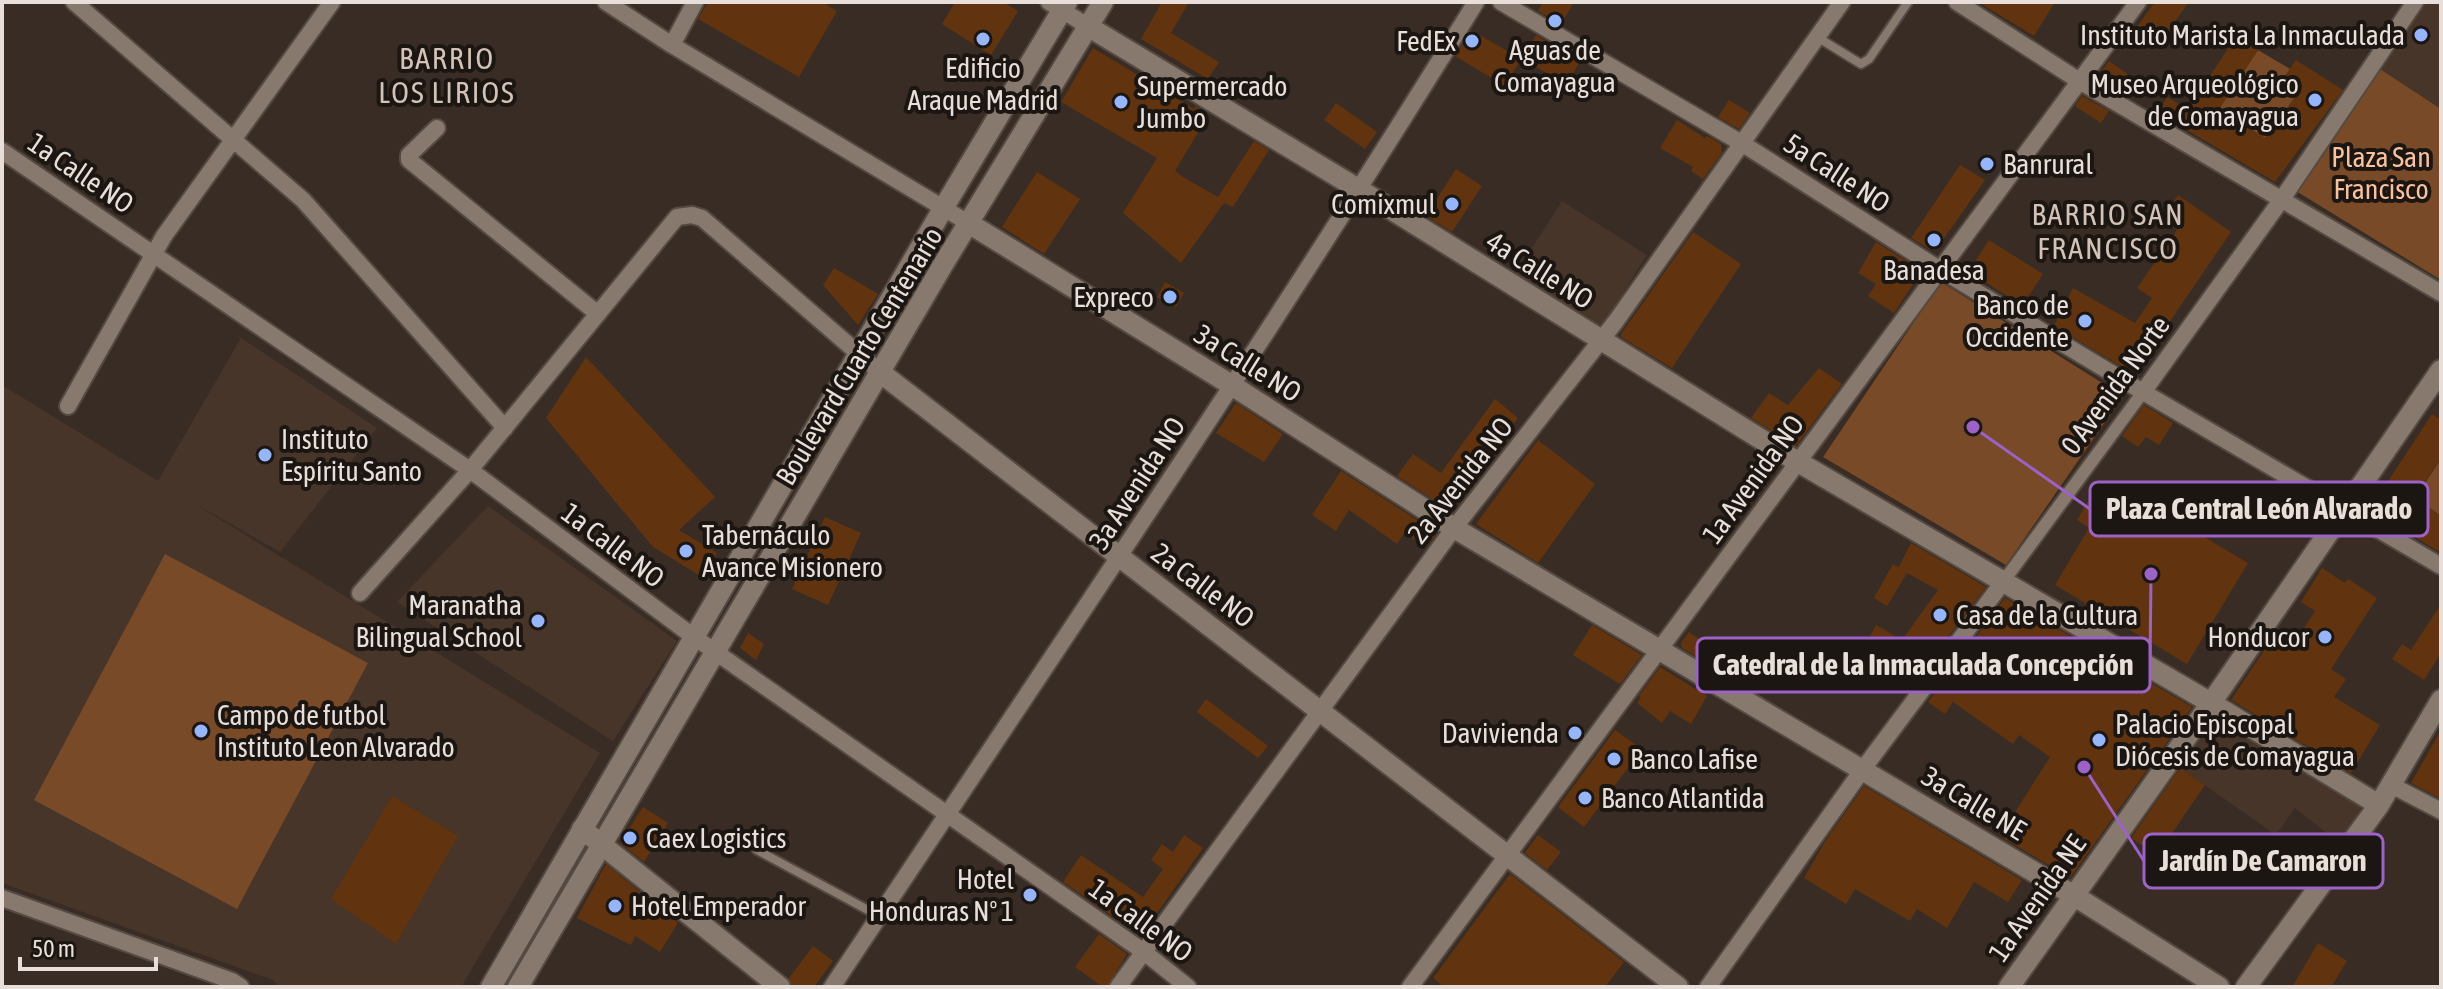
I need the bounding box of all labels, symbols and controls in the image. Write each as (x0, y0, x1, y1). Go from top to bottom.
marker: Aguas de Comayagua (1546, 12, 1564, 30)
place label: Instituto Marista La Inmaculada (2080, 19, 2405, 51)
place label: FedEx (1396, 25, 1456, 57)
marker: Instituto Marista La Inmaculada (2412, 26, 2430, 44)
marker: Edificio Araque Madrid (974, 30, 992, 48)
marker: FedEx (1463, 32, 1481, 50)
place label: Aguas de Comayagua (1494, 34, 1616, 98)
district label: BARRIO LOS LIRIOS (378, 41, 516, 109)
place label: Edificio Araque Madrid (908, 52, 1058, 116)
place label: Museo Arqueológico de Comayagua (2090, 68, 2299, 132)
place label: Supermercado Jumbo (1137, 70, 1287, 134)
marker: Museo Arqueológico de Comayagua (2306, 91, 2324, 109)
marker: Supermercado Jumbo (1112, 93, 1130, 111)
street label: 1a Calle NO (22, 126, 140, 220)
street label: 5a Calle NO (1778, 127, 1896, 219)
park label: Plaza San Francisco (2331, 141, 2431, 205)
place label: Banrural (2003, 148, 2093, 180)
marker: Banrural (1978, 155, 1996, 173)
place label: Comixmul (1331, 188, 1437, 220)
marker: Comixmul (1443, 195, 1461, 213)
district label: BARRIO SAN FRANCISCO (2031, 197, 2185, 265)
street label: Boulevard Cuarto Centenario (769, 221, 949, 491)
street label: 4a Calle NO (1481, 225, 1599, 315)
marker: Banadesa (1925, 231, 1943, 249)
place label: Banadesa (1883, 254, 1985, 286)
place label: Expreco (1073, 281, 1154, 313)
marker: Expreco (1161, 288, 1179, 306)
place label: Banco de Occidente (1965, 289, 2069, 353)
street label: 0 Avenida Norte (2054, 310, 2176, 460)
marker: Banco de Occidente (2076, 312, 2094, 330)
street label: 3a Calle NO (1189, 318, 1307, 408)
street label: 1a Avenida NO (1696, 409, 1810, 549)
street label: 3a Avenida NO (1083, 411, 1191, 555)
street label: 2a Avenida NO (1401, 411, 1519, 549)
place label: Instituto Espíritu Santo (281, 423, 422, 487)
marker: Instituto Espíritu Santo (256, 446, 274, 464)
callout: Plaza Central León Alvarado (2090, 482, 2428, 536)
text: Plaza Central León Alvarado (2106, 491, 2412, 525)
street label: 1a Calle NO (556, 496, 670, 594)
place label: Tabernáculo Avance Misionero (702, 519, 883, 583)
street label: 2a Calle NO (1146, 536, 1260, 634)
marker: Tabernáculo Avance Misionero (677, 542, 695, 560)
place label: Maranatha Bilingual School (356, 589, 523, 653)
place label: Casa de la Cultura (1956, 599, 2138, 631)
marker: Casa de la Cultura (1931, 606, 1949, 624)
marker: Maranatha Bilingual School (529, 612, 547, 630)
place label: Honducor (2207, 621, 2310, 653)
marker: Honducor (2316, 628, 2334, 646)
callout: Catedral de la Inmaculada Concepción (1697, 638, 2150, 692)
text: Catedral de la Inmaculada Concepción (1713, 647, 2133, 681)
place label: Campo de futbol Instituto Leon Alvarado (217, 699, 455, 763)
place label: Palacio Episcopal Diócesis de Comayagua (2115, 708, 2355, 772)
place label: Davivienda (1442, 717, 1559, 749)
marker: Campo de futbol Instituto Leon Alvarado (192, 722, 210, 740)
marker: Davivienda (1566, 724, 1584, 742)
marker: Palacio Episcopal Diócesis de Comayagua (2090, 731, 2108, 749)
place label: Banco Lafise (1630, 743, 1758, 775)
marker: Banco Lafise (1605, 750, 1623, 768)
street label: 3a Calle NE (1916, 760, 2032, 846)
place label: Banco Atlantida (1601, 782, 1765, 814)
marker: Banco Atlantida (1576, 789, 1594, 807)
place label: Caex Logistics (646, 822, 786, 854)
marker: Caex Logistics (621, 829, 639, 847)
street label: 1a Avenida NE (1982, 829, 2092, 967)
callout: Jardín De Camaron (2144, 834, 2383, 888)
text: Jardín De Camaron (2158, 843, 2367, 877)
place label: Hotel Honduras Nº 1 (869, 863, 1015, 927)
street label: 1a Calle NO (1083, 872, 1199, 968)
marker: Hotel Honduras Nº 1 (1021, 886, 1039, 904)
place label: Hotel Emperador (631, 890, 806, 922)
marker: Hotel Emperador (606, 897, 624, 915)
scale bar (20, 921, 156, 971)
text: 50 m (32, 935, 75, 962)

